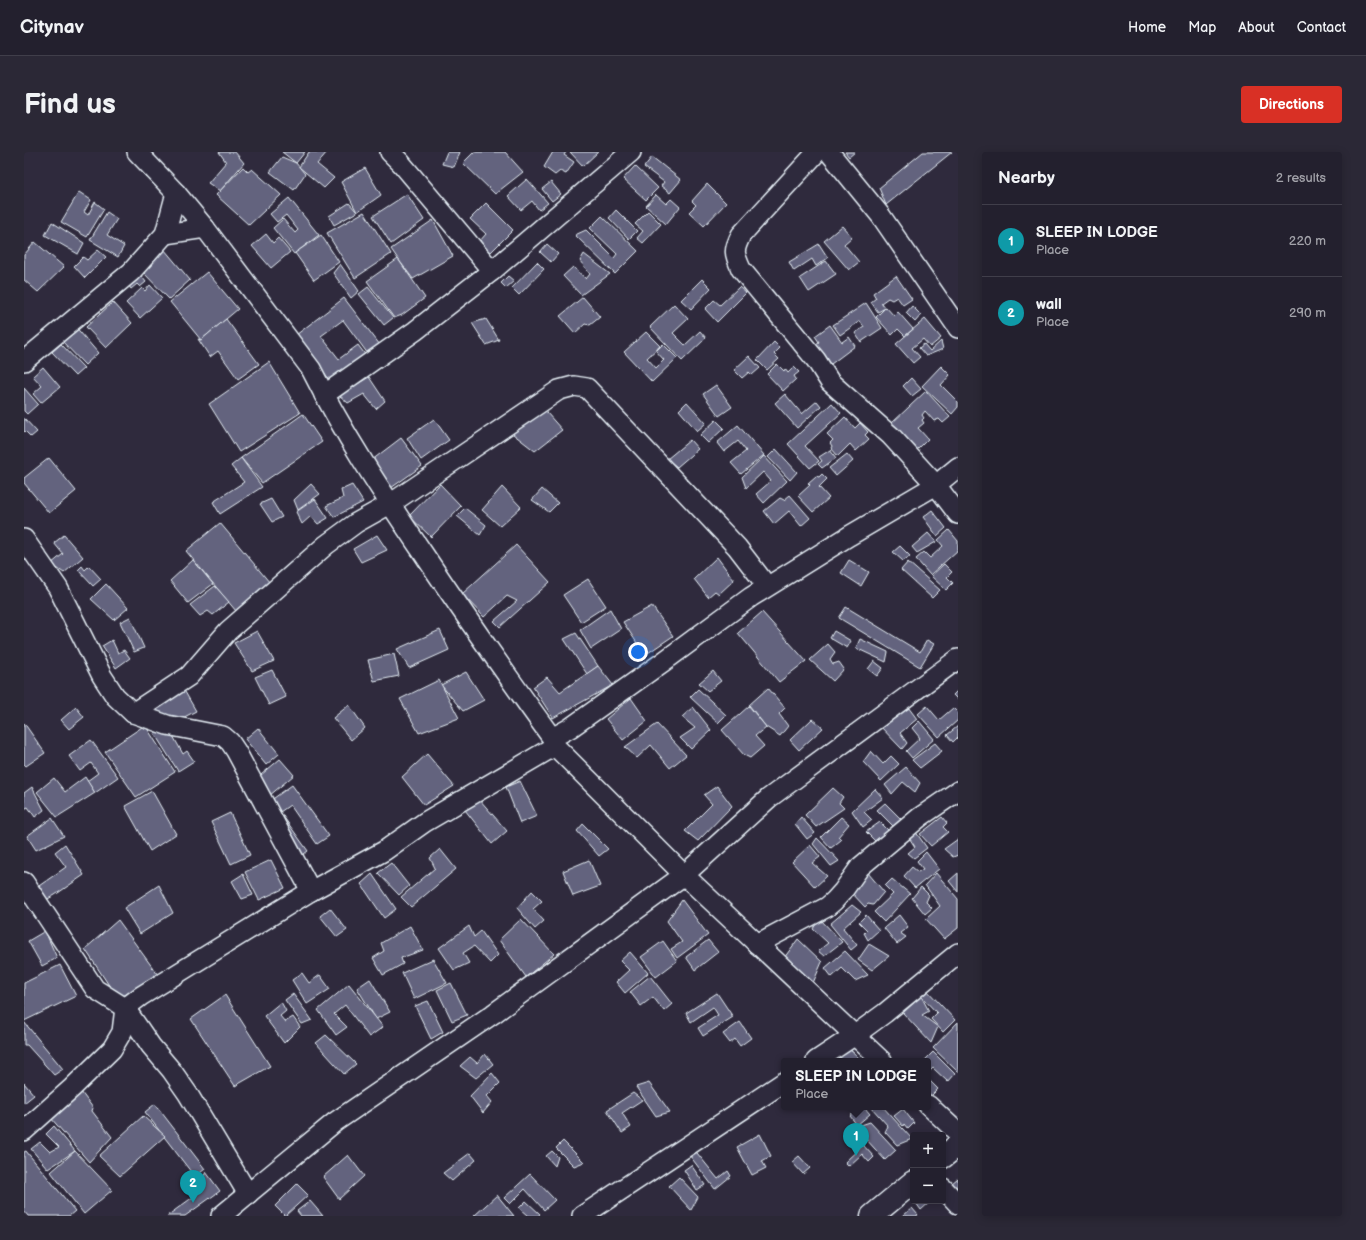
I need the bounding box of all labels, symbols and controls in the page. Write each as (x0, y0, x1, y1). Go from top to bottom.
text: Citynav (20, 16, 84, 39)
text: Home (1128, 19, 1166, 36)
text: Map (1188, 19, 1216, 36)
text: About (1238, 19, 1275, 36)
text: Contact (1297, 19, 1346, 36)
button: Directions (1241, 86, 1342, 123)
text: Find us (24, 88, 116, 121)
text: Nearby (998, 168, 1055, 188)
text: 2 results (1276, 170, 1326, 186)
text: SLEEP IN LODGE (1036, 223, 1158, 242)
text: 1 (1008, 233, 1014, 249)
text: 220 m (1289, 233, 1326, 249)
text: Place (1036, 242, 1069, 258)
text: wall (1036, 295, 1062, 314)
text: 2 (1007, 305, 1015, 321)
text: 290 m (1289, 305, 1326, 321)
text: Place (1036, 314, 1069, 330)
your location (628, 642, 648, 662)
popup (781, 1058, 931, 1110)
text: SLEEP IN LODGE (795, 1067, 917, 1086)
text: Place (795, 1086, 828, 1102)
pin: 1 (843, 1123, 869, 1156)
map controls (910, 1132, 946, 1204)
button: + (910, 1132, 946, 1168)
button: − (910, 1168, 946, 1204)
pin: 2 (180, 1170, 206, 1203)

